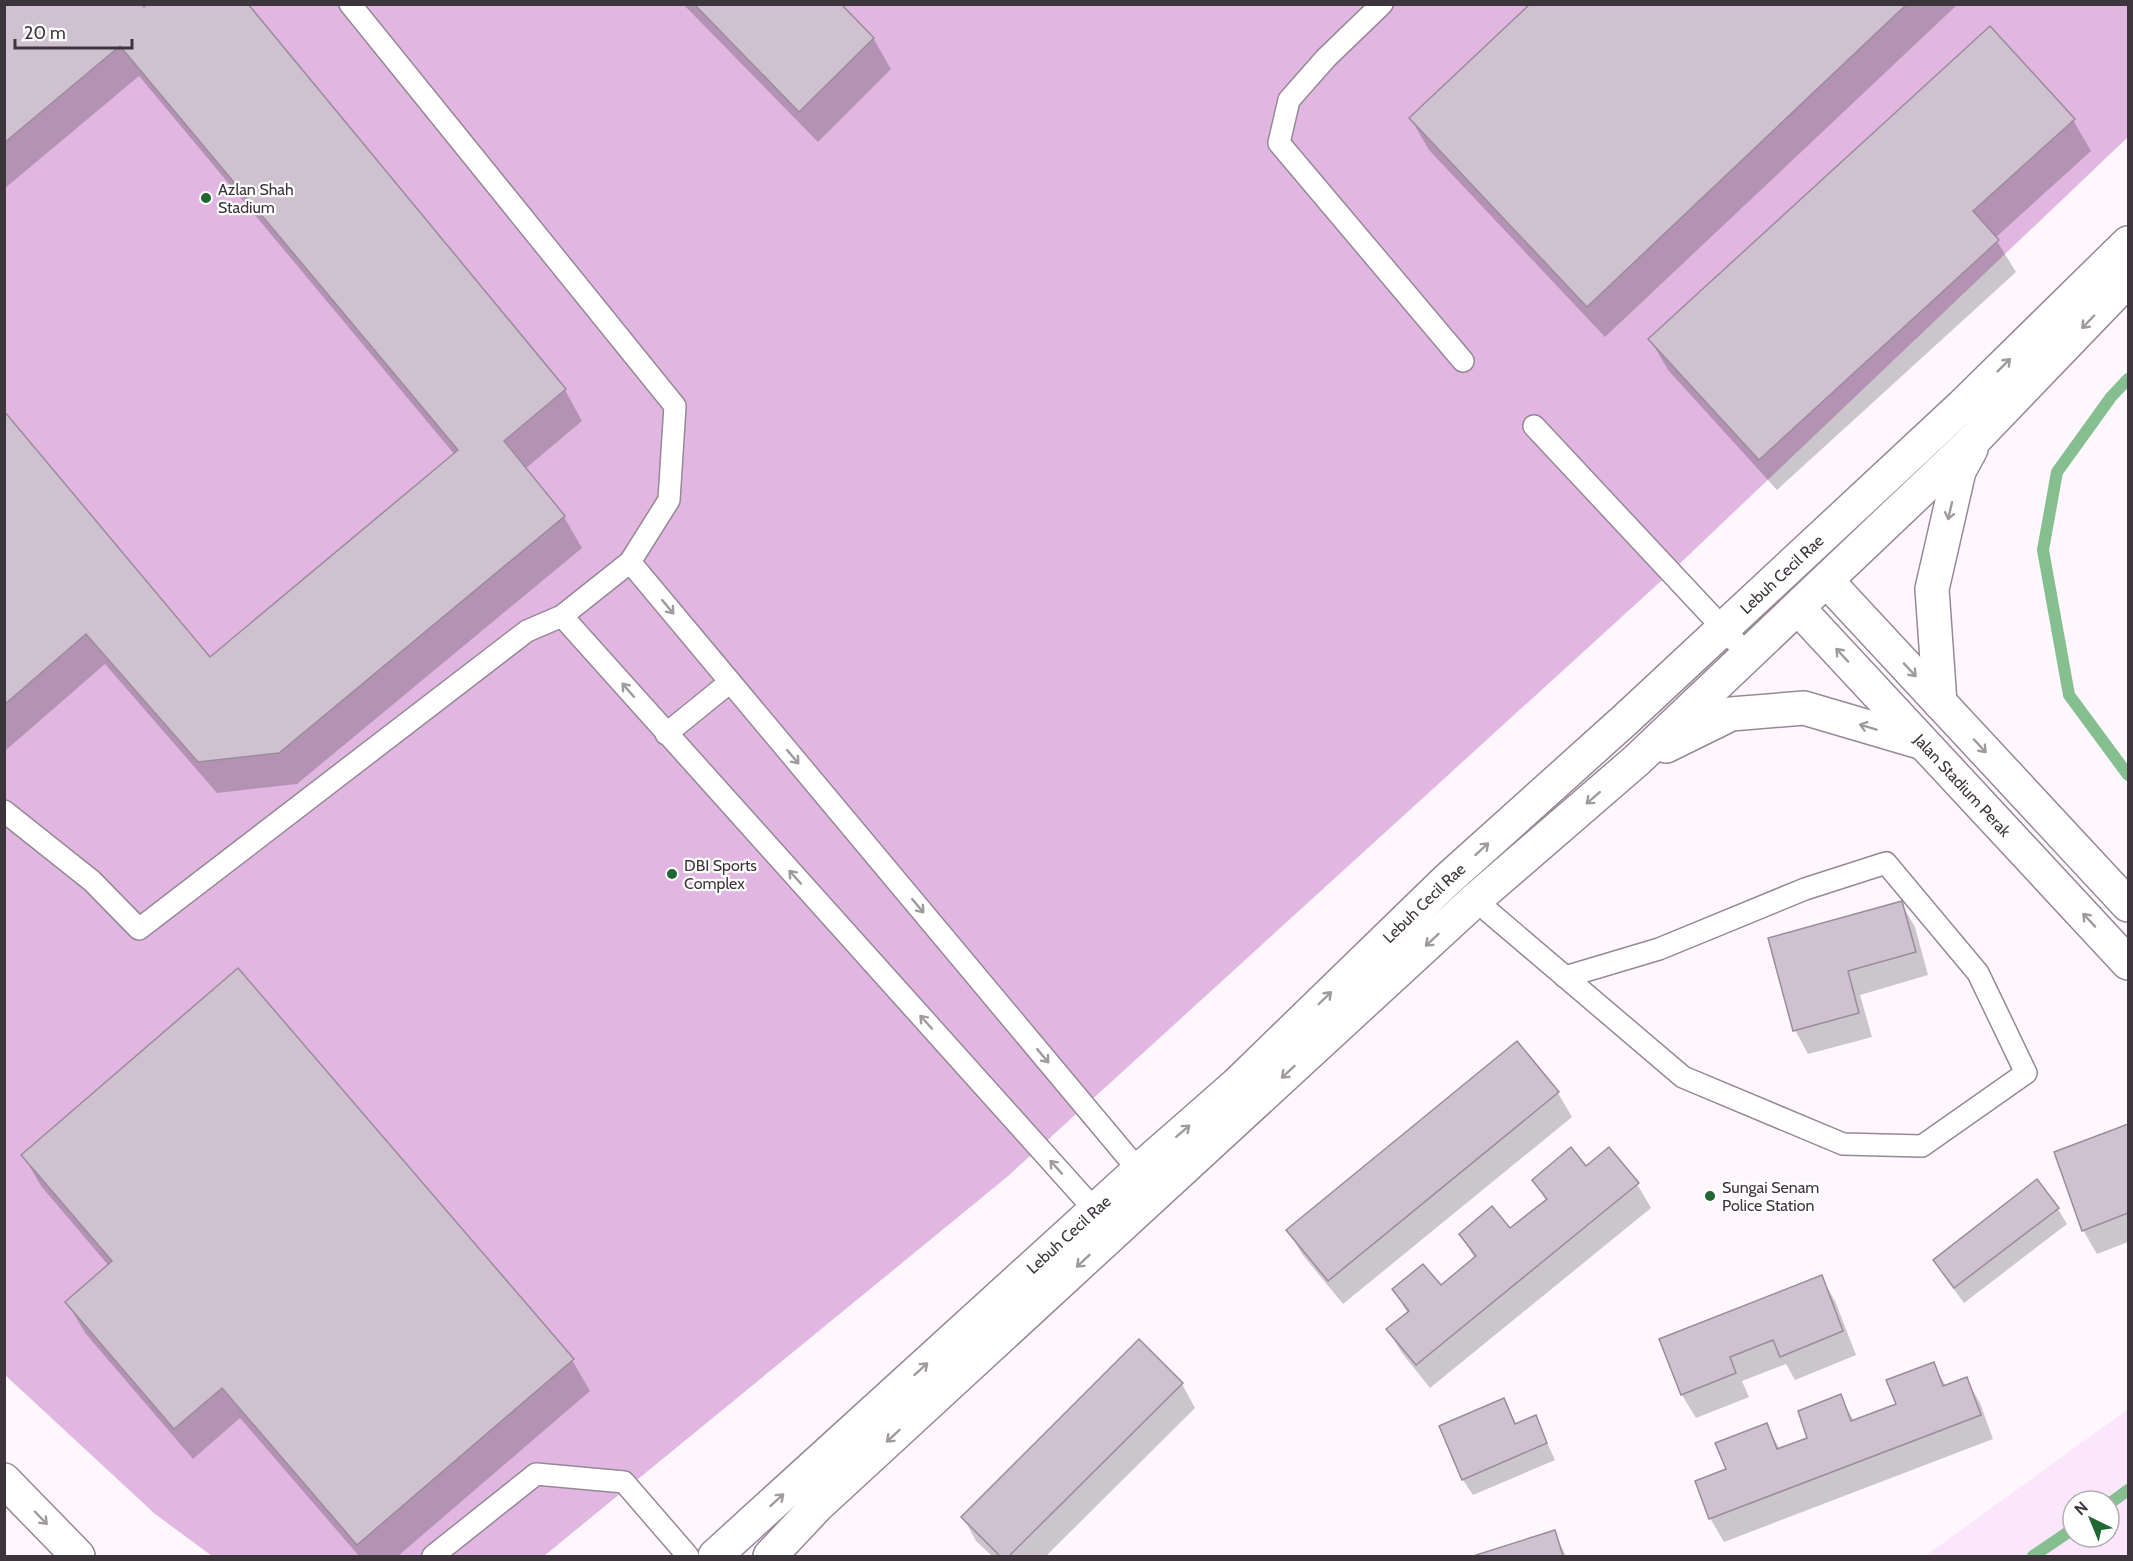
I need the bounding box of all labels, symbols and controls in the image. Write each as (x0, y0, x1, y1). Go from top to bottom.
scale bar (15, 12, 132, 50)
text: 20 m (24, 22, 66, 44)
place label: Azlan Shah Stadium (218, 180, 294, 217)
marker: Azlan Shah Stadium (199, 191, 213, 205)
one-way arrow (2081, 314, 2095, 329)
one-way arrow (1996, 358, 2011, 373)
one-way arrow (1943, 502, 1955, 521)
street label: Lebuh Cecil Rae (1736, 531, 1828, 618)
one-way arrow (661, 599, 674, 615)
one-way arrow (1835, 648, 1849, 663)
one-way arrow (1903, 663, 1917, 678)
one-way arrow (621, 682, 634, 698)
one-way arrow (1859, 721, 1878, 732)
street label: Jalan Stadium Perak (1909, 730, 2015, 841)
one-way arrow (1973, 738, 1987, 753)
one-way arrow (786, 749, 799, 765)
one-way arrow (1586, 791, 1601, 805)
one-way arrow (1474, 842, 1489, 856)
place label: DBI Sports Complex (684, 856, 757, 893)
street label: Lebuh Cecil Rae (1379, 859, 1469, 947)
marker: DBI Sports Complex (665, 867, 679, 881)
one-way arrow (788, 870, 802, 885)
one-way arrow (911, 898, 925, 913)
one-way arrow (2082, 913, 2096, 928)
one-way arrow (1424, 933, 1439, 947)
one-way arrow (1318, 991, 1333, 1006)
one-way arrow (919, 1015, 933, 1030)
one-way arrow (1036, 1048, 1050, 1063)
one-way arrow (1281, 1065, 1296, 1079)
one-way arrow (1175, 1124, 1190, 1138)
one-way arrow (1049, 1160, 1063, 1175)
place label: Sungai Senam Police Station (1722, 1178, 1819, 1215)
marker: Sungai Senam Police Station (1703, 1189, 1717, 1203)
street label: Lebuh Cecil Rae (1023, 1192, 1115, 1278)
one-way arrow (1075, 1254, 1090, 1268)
one-way arrow (913, 1362, 928, 1376)
one-way arrow (885, 1428, 900, 1443)
north arrow (2061, 1489, 2121, 1549)
one-way arrow (769, 1493, 784, 1507)
text: N (2070, 1498, 2092, 1519)
one-way arrow (34, 1511, 48, 1526)

